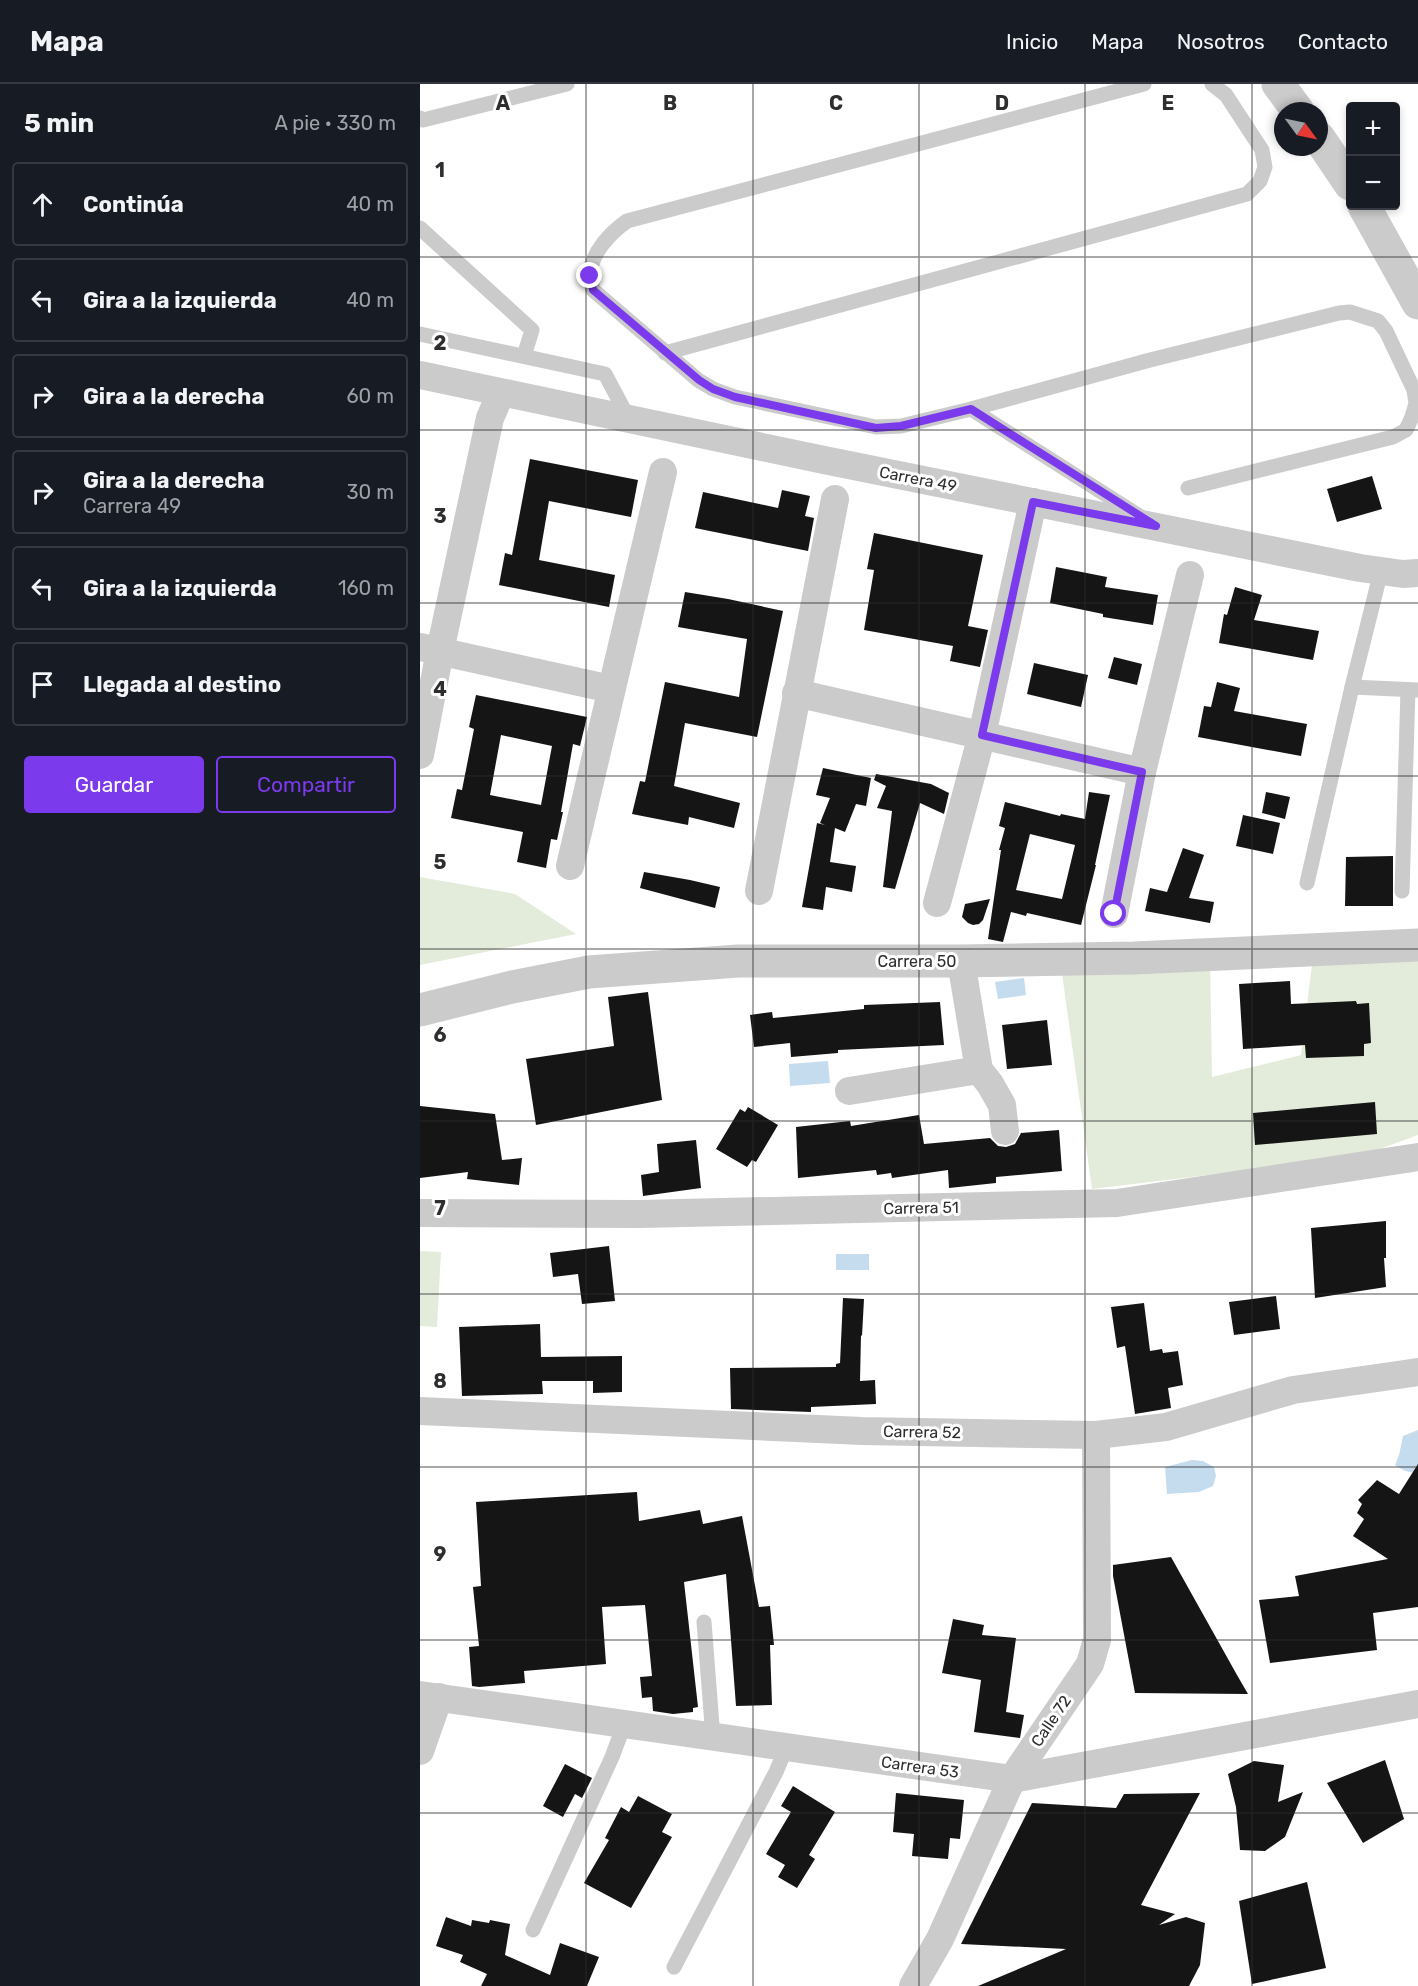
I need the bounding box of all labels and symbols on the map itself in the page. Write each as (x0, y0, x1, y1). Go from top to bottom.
text: A (496, 91, 511, 115)
text: B (663, 91, 677, 115)
text: C (829, 91, 843, 115)
text: D (995, 91, 1009, 115)
text: E (1162, 91, 1174, 115)
north arrow (1274, 102, 1328, 156)
text: 1 (435, 158, 445, 182)
route end (576, 262, 602, 288)
text: 2 (434, 331, 447, 355)
street label: Carrera 49 (878, 462, 958, 496)
text: 3 (433, 504, 447, 528)
text: 4 (433, 677, 447, 701)
text: 5 (434, 850, 447, 874)
route start (1100, 900, 1126, 926)
street label: Carrera 50 (878, 952, 956, 971)
text: 6 (433, 1023, 447, 1047)
text: 7 (434, 1196, 446, 1220)
street label: Carrera 51 (883, 1198, 959, 1218)
text: 8 (433, 1369, 447, 1393)
street label: Carrera 52 (883, 1422, 961, 1442)
text: 9 (434, 1542, 447, 1566)
street label: Calle 72 (1027, 1692, 1075, 1750)
street label: Carrera 53 (880, 1752, 960, 1782)

